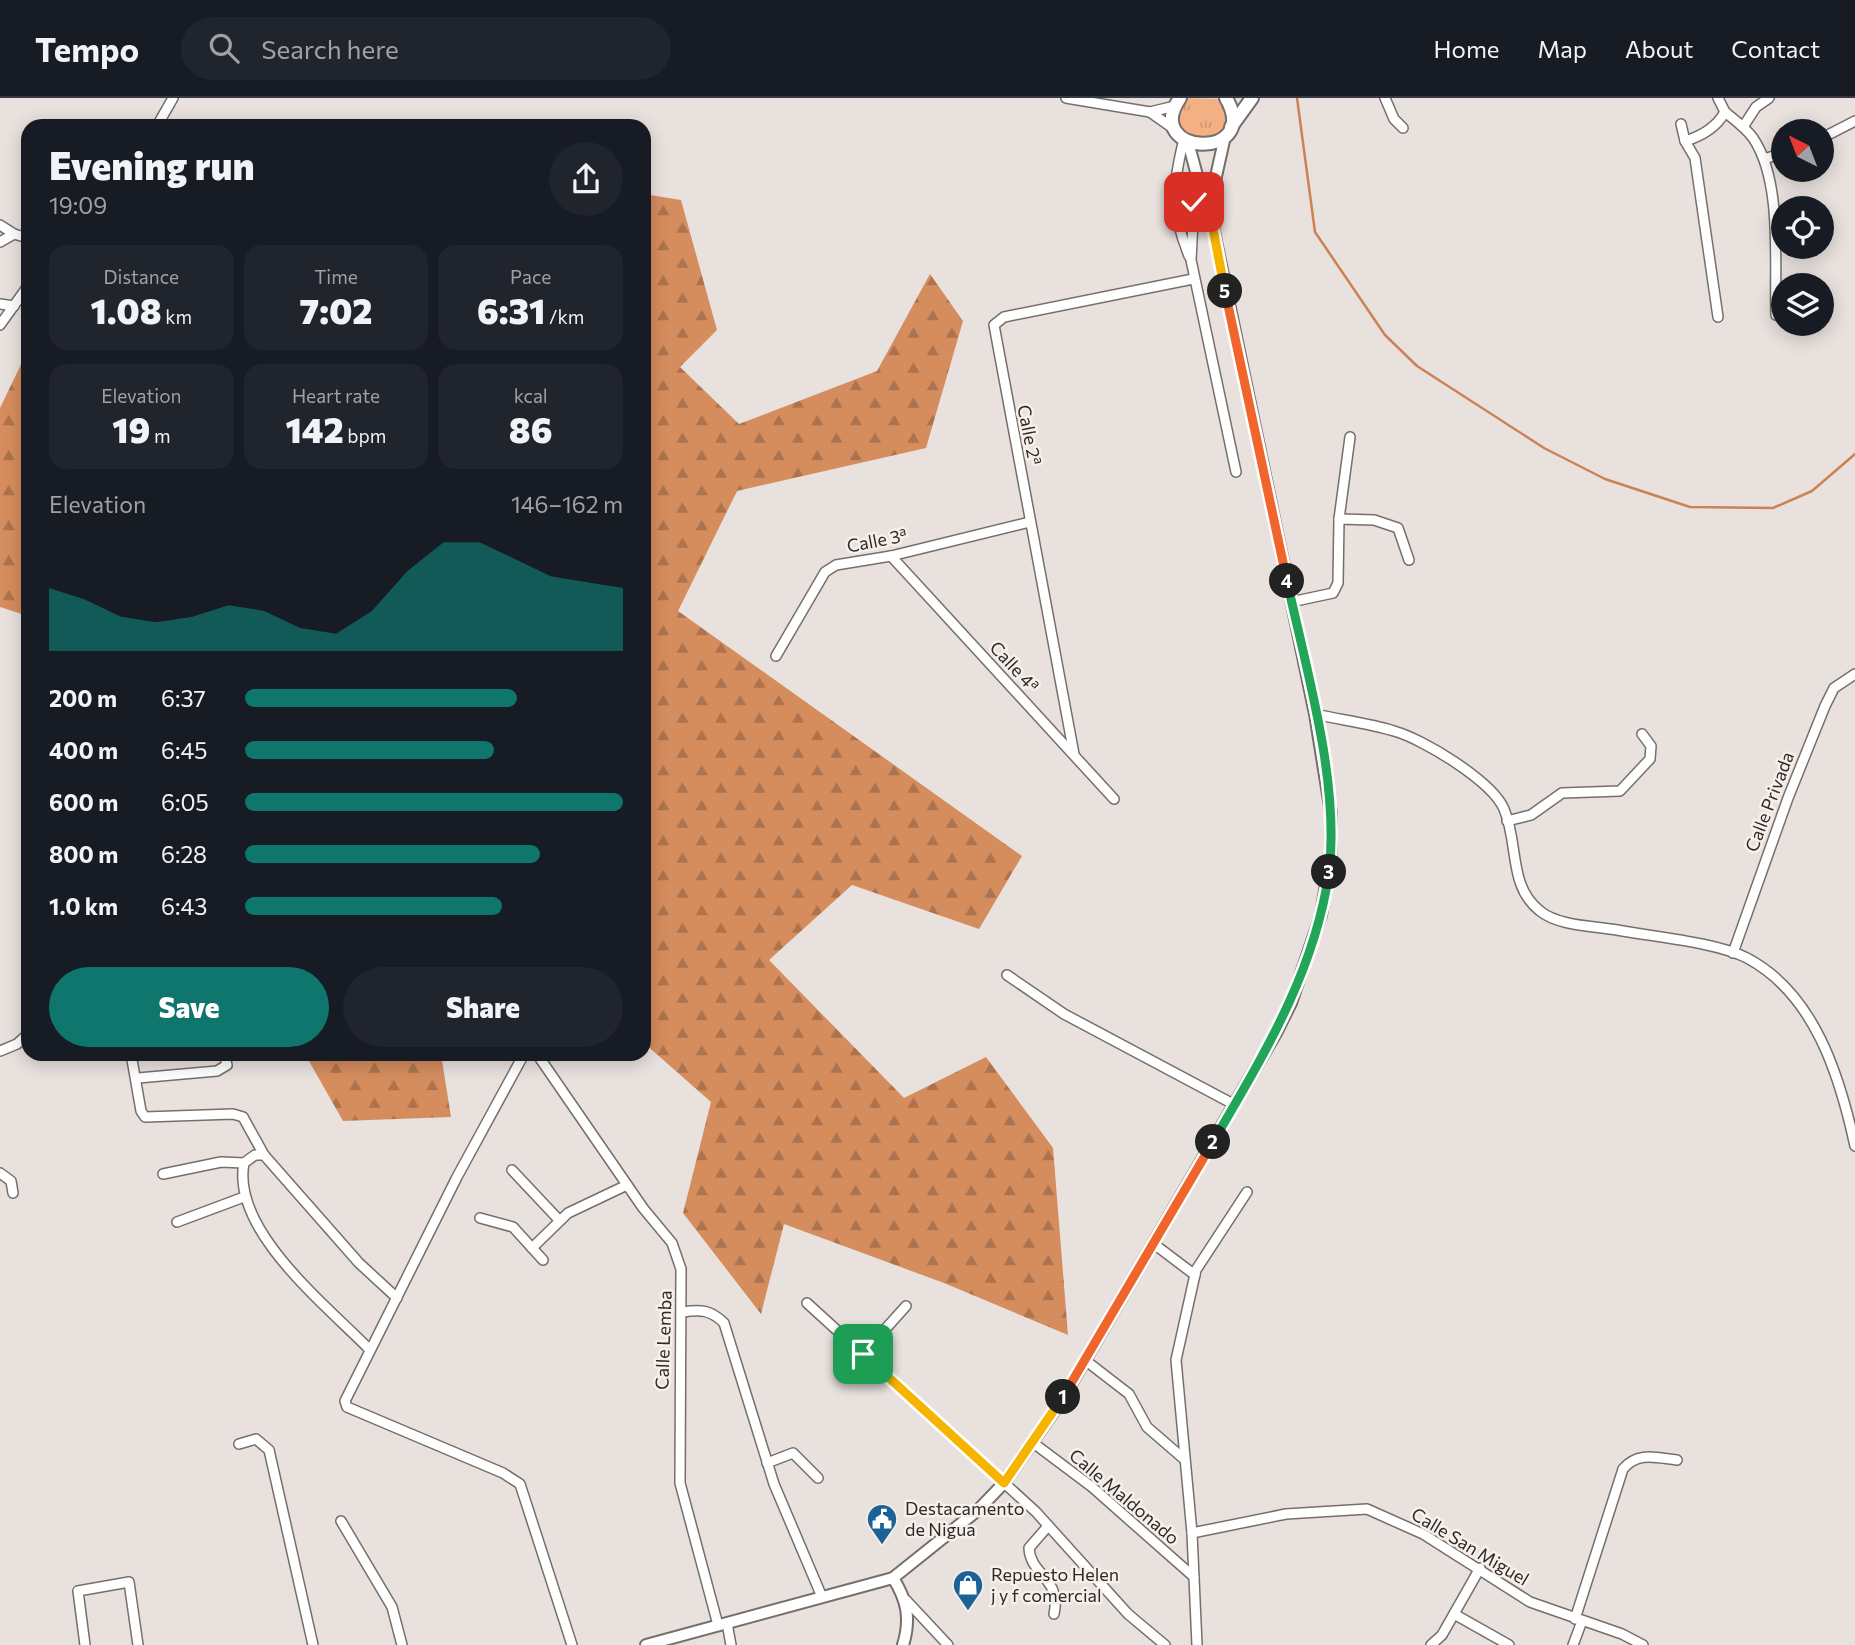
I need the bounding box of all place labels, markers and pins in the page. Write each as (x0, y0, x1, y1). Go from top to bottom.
pin (1164, 172, 1224, 232)
pin: 5 (1208, 274, 1242, 308)
pin: 4 (1270, 564, 1304, 598)
pin: 3 (1312, 854, 1346, 890)
pin: 2 (1196, 1124, 1230, 1160)
pin (833, 1324, 893, 1384)
pin: 1 (1046, 1380, 1080, 1414)
place label: Destacamento de Nigua (905, 1497, 1025, 1540)
public building icon: Destacamento de Nigua (865, 1502, 899, 1546)
place label: Repuesto Helen j y f comercial (991, 1563, 1119, 1606)
shop icon: Repuesto Helen j y f comercial (951, 1568, 985, 1612)

